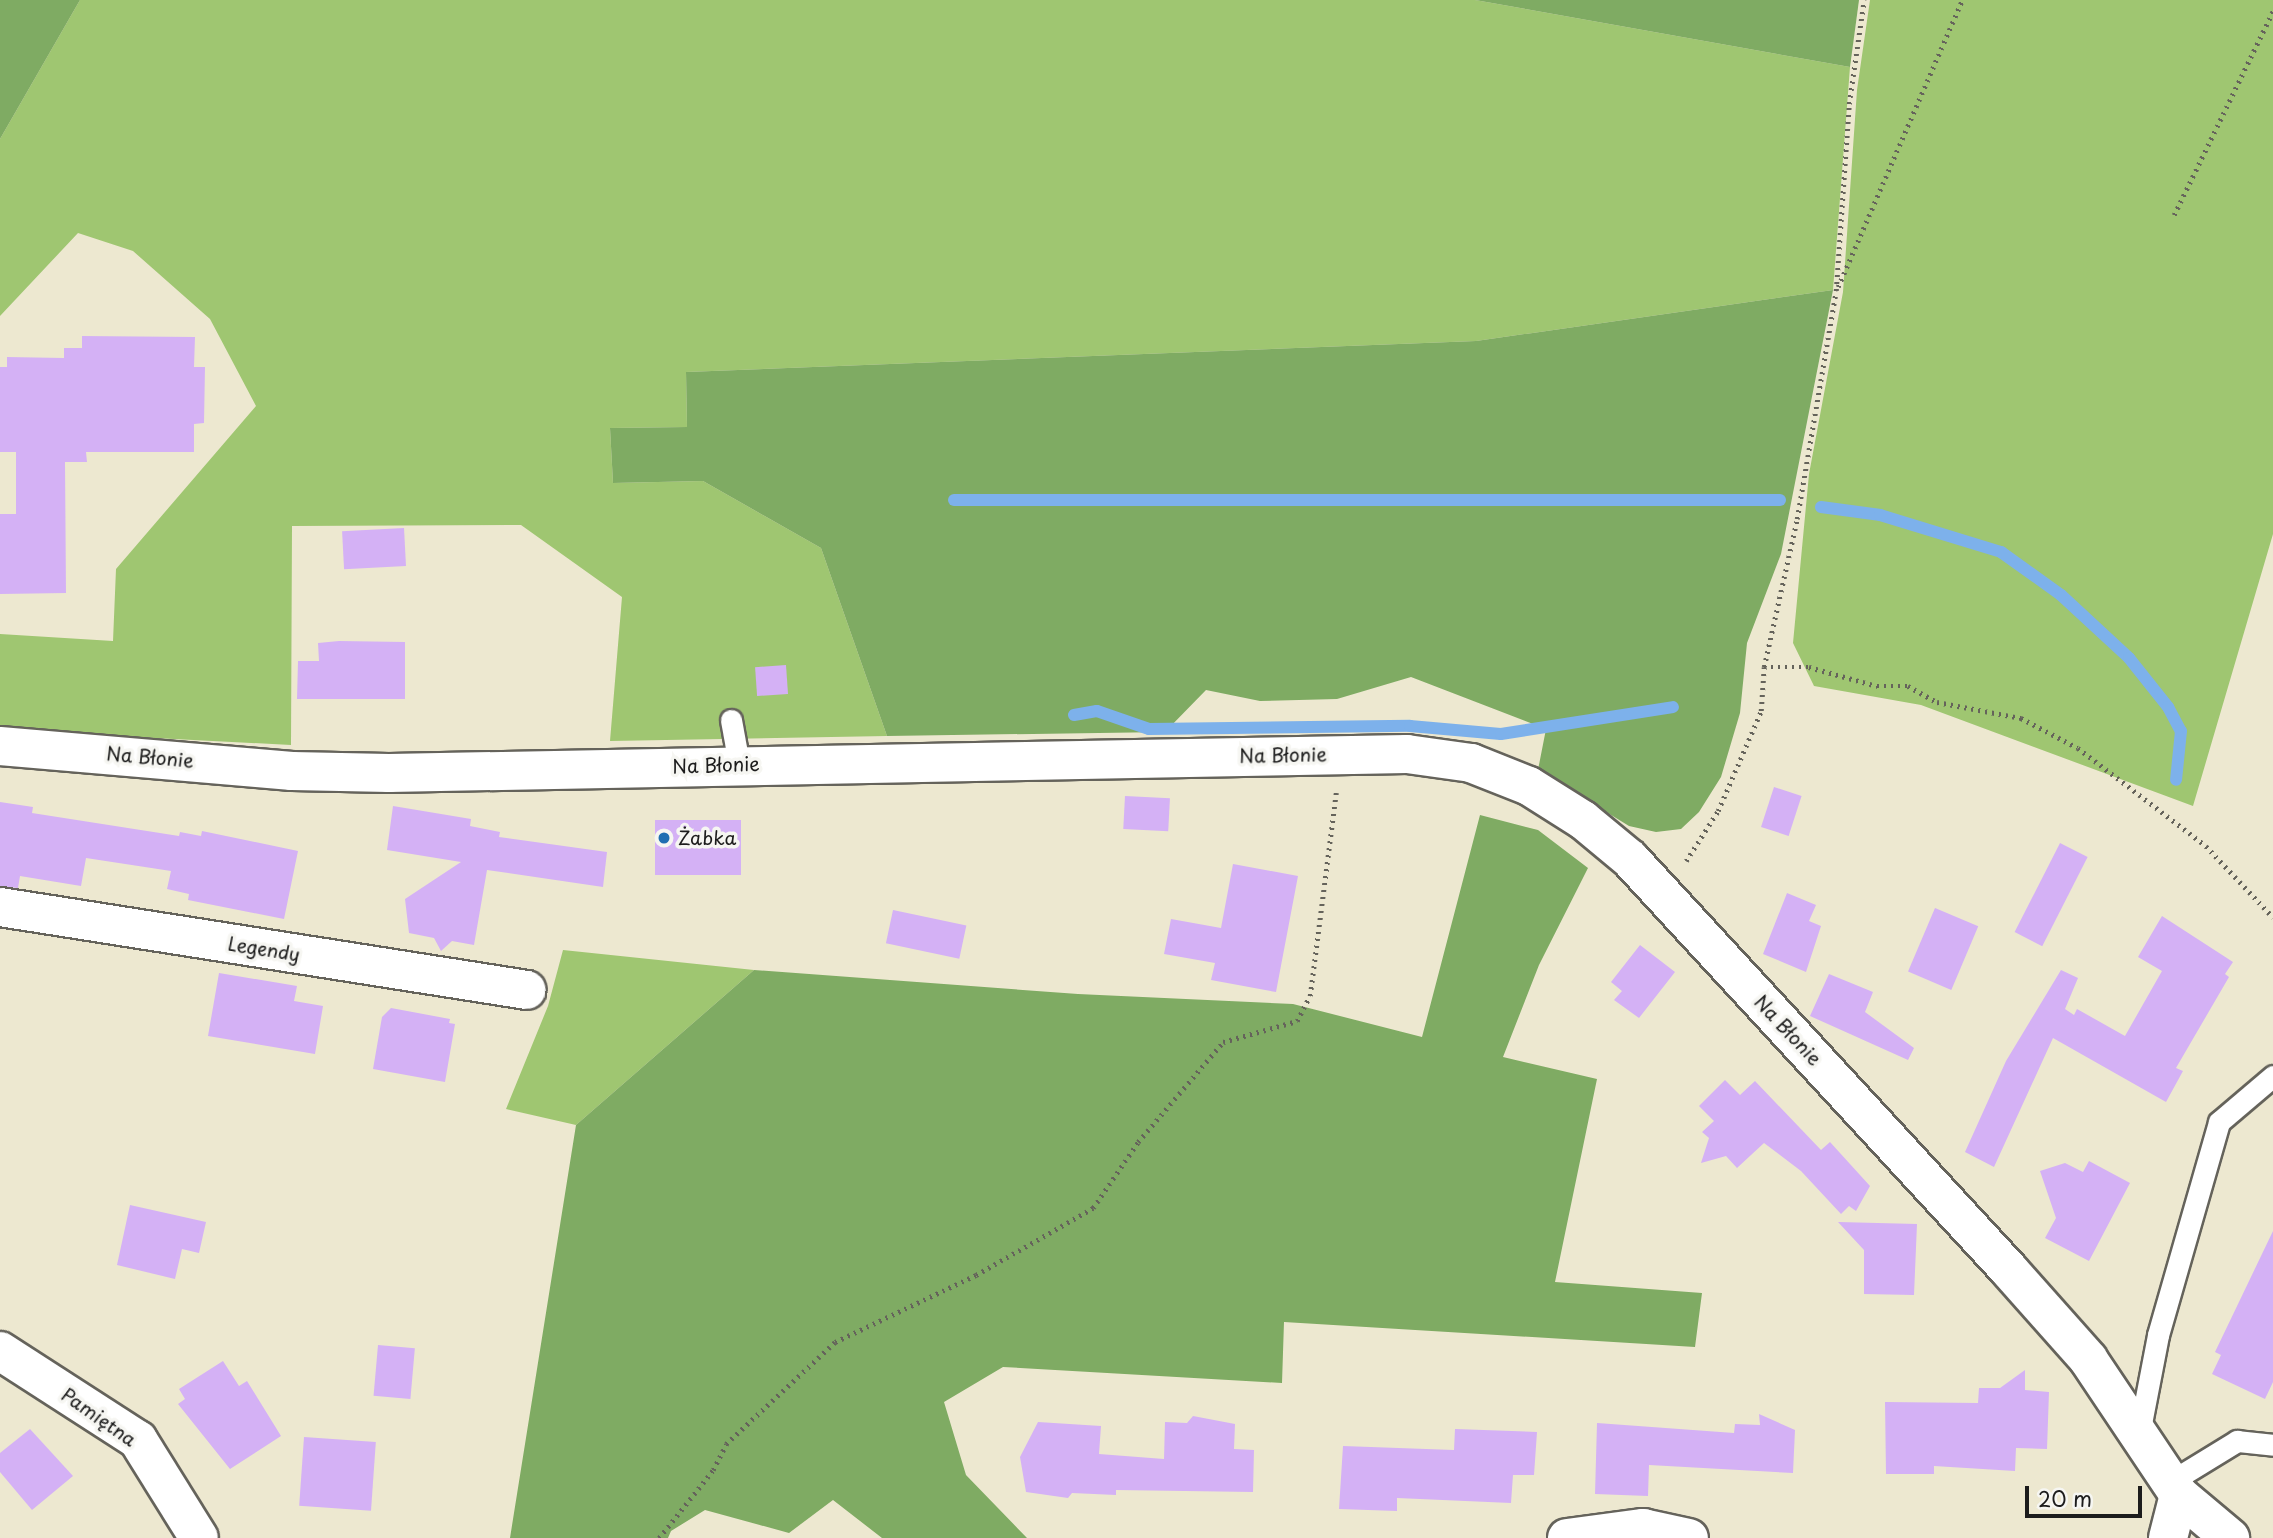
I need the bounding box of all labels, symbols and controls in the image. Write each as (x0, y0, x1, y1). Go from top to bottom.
street label: Na Błonie (105, 742, 195, 772)
street label: Na Błonie (1239, 743, 1327, 767)
street label: Na Błonie (671, 752, 761, 778)
place label: Żabka (678, 827, 736, 849)
marker: Żabka (656, 830, 672, 846)
street label: Legendy (226, 932, 302, 966)
street label: Na Błonie (1749, 990, 1827, 1070)
street label: Pamiętna (57, 1383, 141, 1451)
scale bar (2028, 1472, 2145, 1516)
text: 20 m (2038, 1482, 2092, 1514)

